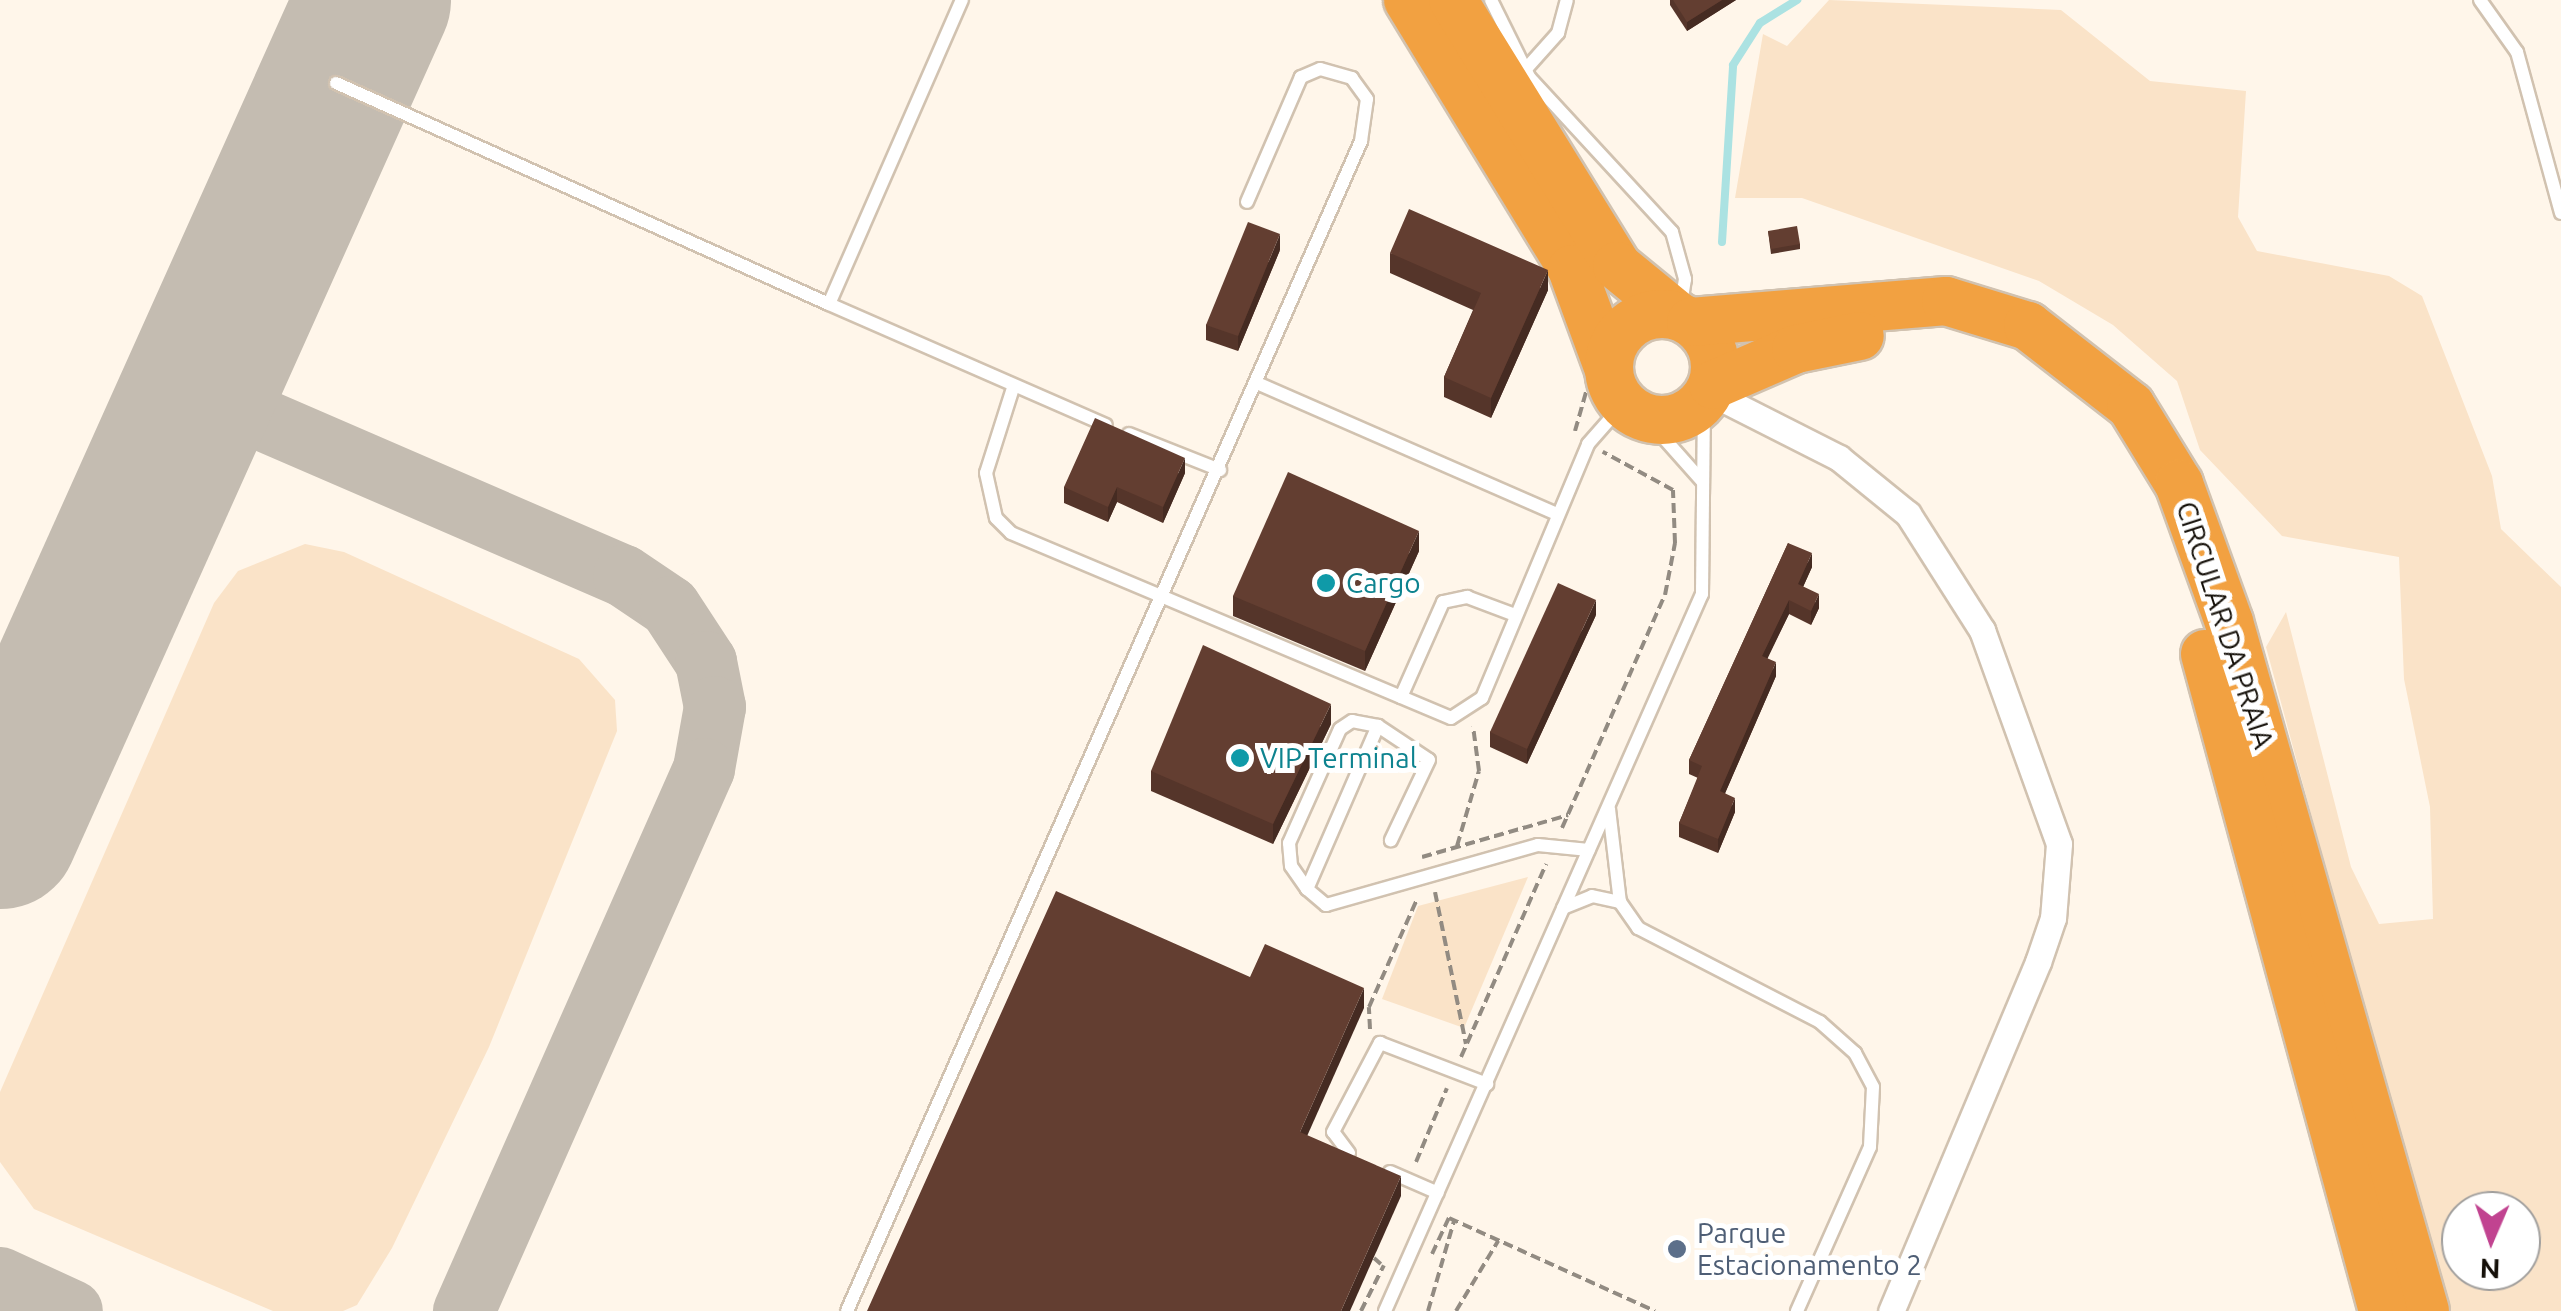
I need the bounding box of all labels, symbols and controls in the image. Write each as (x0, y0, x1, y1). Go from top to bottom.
street label: CIRCULAR DA PRAIA (2169, 497, 2281, 753)
place label: Cargo (1346, 566, 1421, 600)
marker: Cargo (1315, 572, 1337, 594)
place label: VIP Terminal (1260, 741, 1417, 775)
marker: VIP Terminal (1229, 747, 1251, 769)
north arrow (2441, 1191, 2541, 1291)
place label: Parque Estacionamento 2 (1697, 1216, 1922, 1282)
marker: Parque Estacionamento 2 (1666, 1238, 1688, 1260)
text: N (2479, 1254, 2501, 1285)

